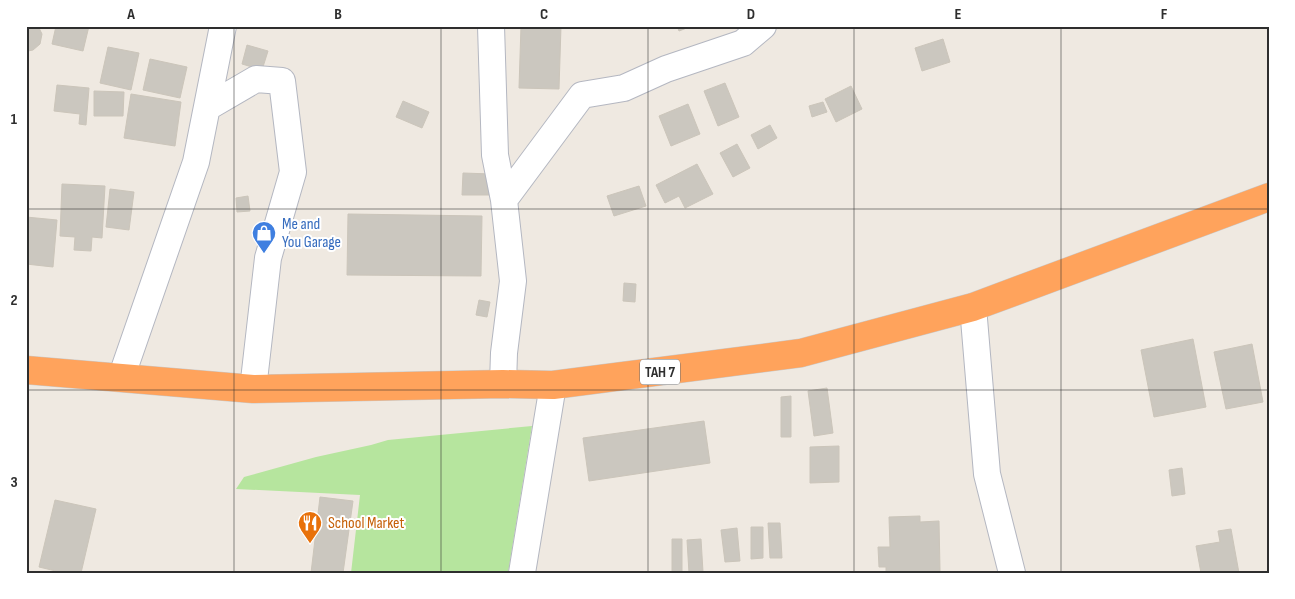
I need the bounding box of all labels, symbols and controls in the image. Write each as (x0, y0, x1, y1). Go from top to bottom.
text: A (126, 5, 135, 24)
text: B (334, 5, 342, 24)
text: C (540, 5, 548, 24)
text: D (747, 5, 755, 24)
text: E (955, 5, 962, 24)
text: F (1161, 5, 1168, 24)
text: 1 (11, 110, 18, 129)
place label: Me and You Garage (282, 215, 341, 252)
shop icon: Me and You Garage (251, 220, 277, 254)
text: 2 (10, 291, 18, 310)
road number: TAH 7 (640, 360, 680, 384)
text: 3 (10, 473, 18, 492)
restaurant icon: School Market (297, 510, 323, 544)
place label: School Market (328, 514, 404, 533)

